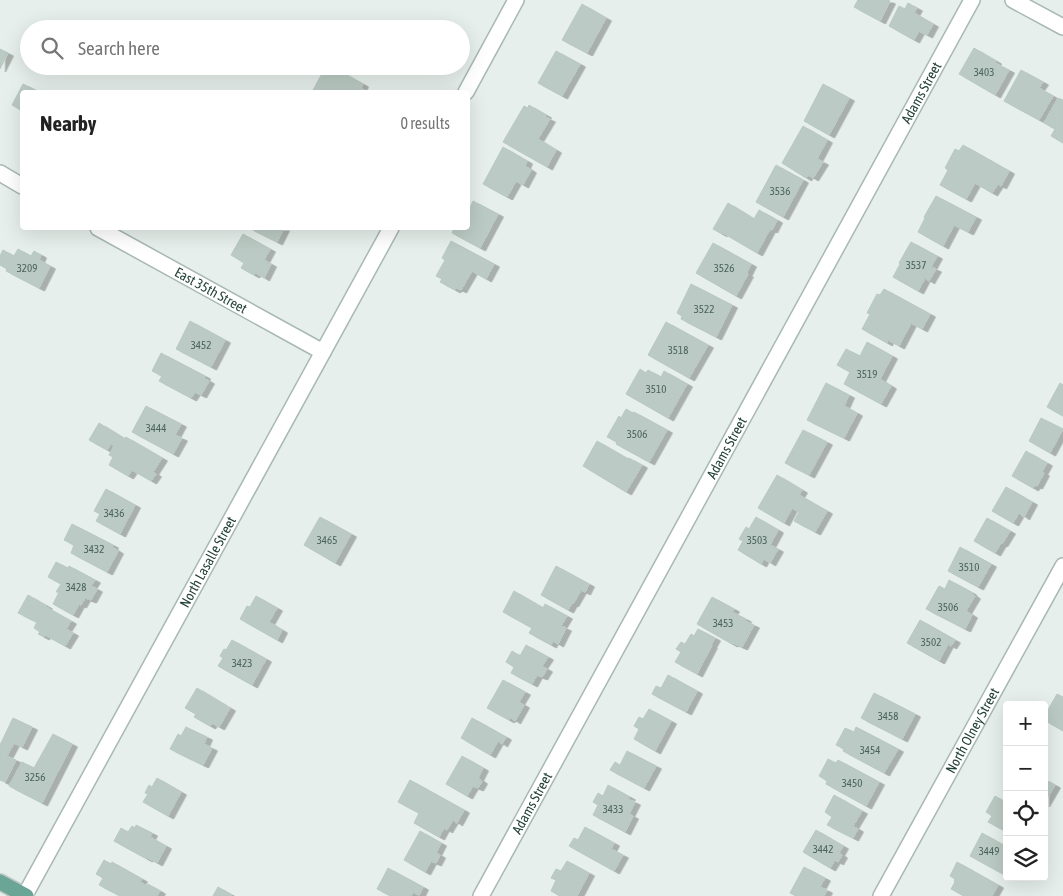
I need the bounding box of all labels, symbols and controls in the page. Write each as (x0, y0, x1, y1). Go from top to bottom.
search box (20, 20, 470, 75)
icon: search (38, 34, 66, 62)
text: Search here (78, 37, 160, 59)
street label: Adams Street (898, 59, 945, 126)
house number: 3403 (974, 66, 994, 78)
text: Nearby (40, 111, 96, 135)
text: 0 results (400, 114, 450, 132)
house number: 3536 (770, 185, 790, 197)
house number: 3537 (906, 259, 926, 271)
house number: 3209 (17, 262, 37, 274)
house number: 3526 (714, 262, 734, 274)
street label: East 35th Street (172, 264, 250, 317)
house number: 3522 (694, 303, 714, 315)
house number: 3452 (191, 339, 211, 351)
house number: 3518 (668, 344, 688, 356)
house number: 3519 (857, 368, 877, 380)
house number: 3510 (646, 383, 666, 395)
street label: Adams Street (703, 414, 750, 481)
house number: 3444 (146, 422, 166, 434)
house number: 3506 (627, 428, 647, 440)
house number: 3436 (104, 507, 124, 519)
street label: North Lasalle Street (176, 514, 239, 610)
house number: 3465 (317, 534, 337, 546)
house number: 3503 (747, 534, 767, 546)
house number: 3432 (84, 543, 104, 555)
house number: 3510 (959, 561, 979, 573)
house number: 3428 (66, 581, 86, 593)
house number: 3506 (938, 601, 958, 613)
house number: 3453 (713, 617, 733, 629)
house number: 3502 (921, 636, 941, 648)
house number: 3423 (232, 657, 252, 669)
street label: North Olney Street (942, 685, 1002, 776)
map controls (1003, 701, 1048, 881)
button: + (1003, 701, 1048, 746)
house number: 3458 (878, 710, 898, 722)
house number: 3454 (860, 744, 880, 756)
button: − (1003, 746, 1048, 791)
street label: Adams Street (509, 769, 555, 837)
house number: 3256 (25, 771, 45, 783)
house number: 3450 (842, 777, 862, 789)
button: locate (1003, 791, 1048, 836)
house number: 3433 (603, 803, 623, 815)
button: layers (1003, 836, 1048, 881)
house number: 3442 (813, 843, 833, 855)
house number: 3449 (979, 845, 999, 857)

